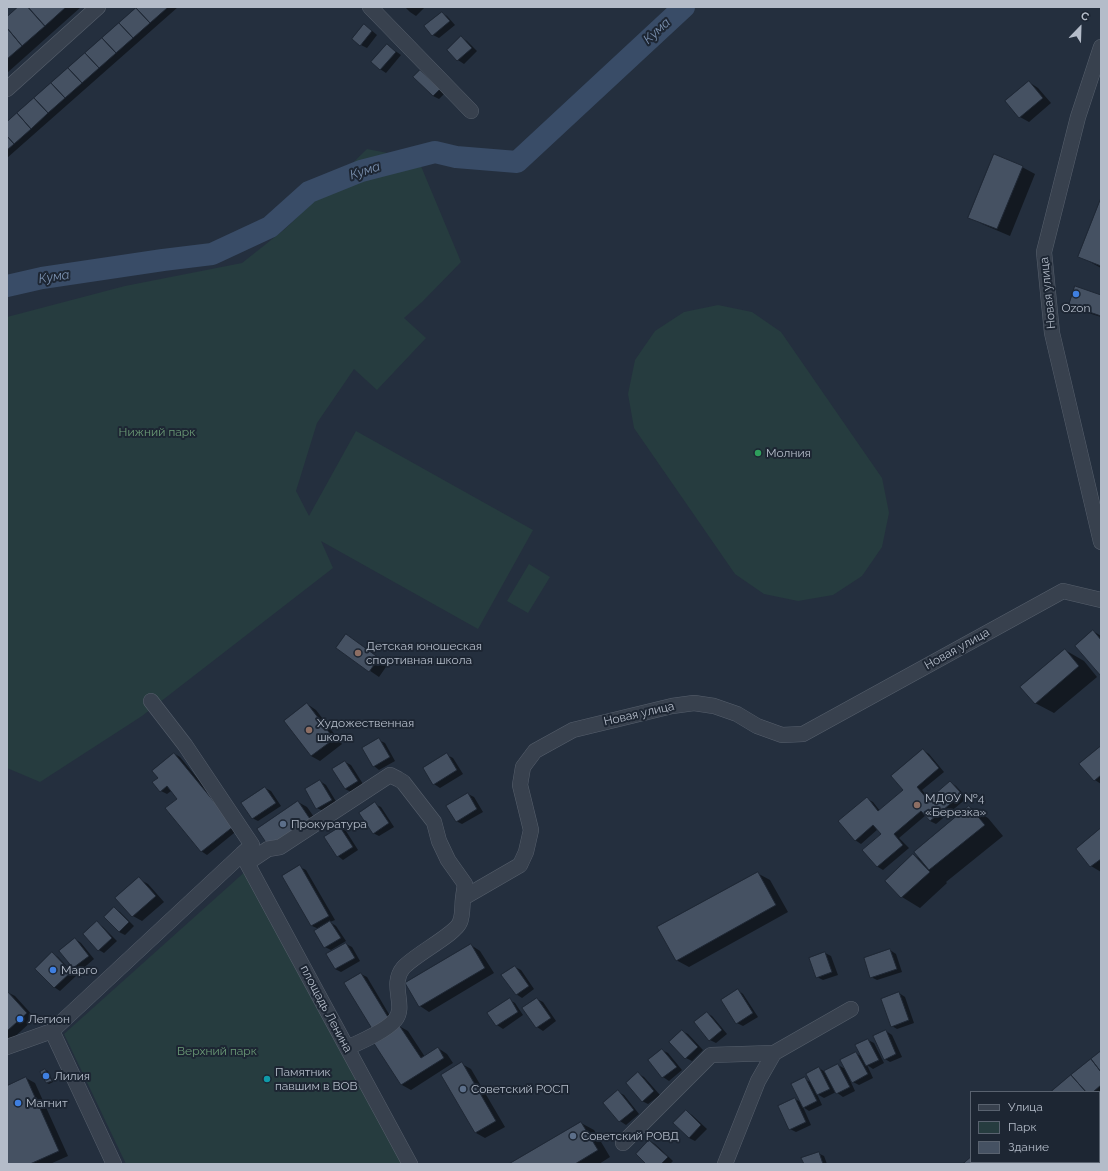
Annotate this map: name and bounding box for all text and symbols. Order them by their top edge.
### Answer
north arrow [1060,8,1100,48]
text: С [1079,9,1091,24]
water label: Кума [640,15,674,47]
water label: Кума [348,159,382,183]
street label: Новая улица [1037,256,1059,330]
water label: Кума [38,267,70,287]
marker: Ozon [1071,289,1081,299]
place label: Ozon [1062,301,1090,315]
park label: Нижний парк [119,425,195,439]
place label: Молния [766,446,811,460]
marker: Молния [753,448,763,458]
street label: Новая улица [922,625,992,673]
place label: Детская юношеская спортивная школа [366,639,482,667]
marker: Детская юношеская спортивная школа [353,648,363,658]
street label: Новая улица [602,699,676,729]
place label: Художественная школа [317,716,414,744]
marker: Художественная школа [304,725,314,735]
place label: МДОУ №4 «Березка» [925,791,986,819]
marker: МДОУ №4 «Березка» [912,800,922,810]
place label: Прокуратура [291,817,367,831]
marker: Прокуратура [278,819,288,829]
place label: Марго [61,963,97,977]
street label: площадь Ленина [297,963,355,1055]
marker: Марго [48,965,58,975]
place label: Легион [28,1012,70,1026]
marker: Легион [15,1014,25,1024]
park label: Верхний парк [177,1044,257,1058]
place label: Памятник павшим в ВОВ [275,1065,357,1093]
place label: Лилия [54,1069,90,1083]
marker: Лилия [41,1071,51,1081]
marker: Памятник павшим в ВОВ [262,1074,272,1084]
place label: Советский РОСП [471,1082,569,1096]
marker: Советский РОСП [458,1084,468,1094]
legend [970,1091,1100,1163]
place label: Магнит [26,1096,68,1110]
marker: Магнит [13,1098,23,1108]
text: Улица [1008,1100,1043,1114]
text: Парк [1008,1120,1037,1134]
place label: Советский РОВД [581,1129,679,1143]
marker: Советский РОВД [568,1131,578,1141]
text: Здание [1008,1140,1049,1154]

